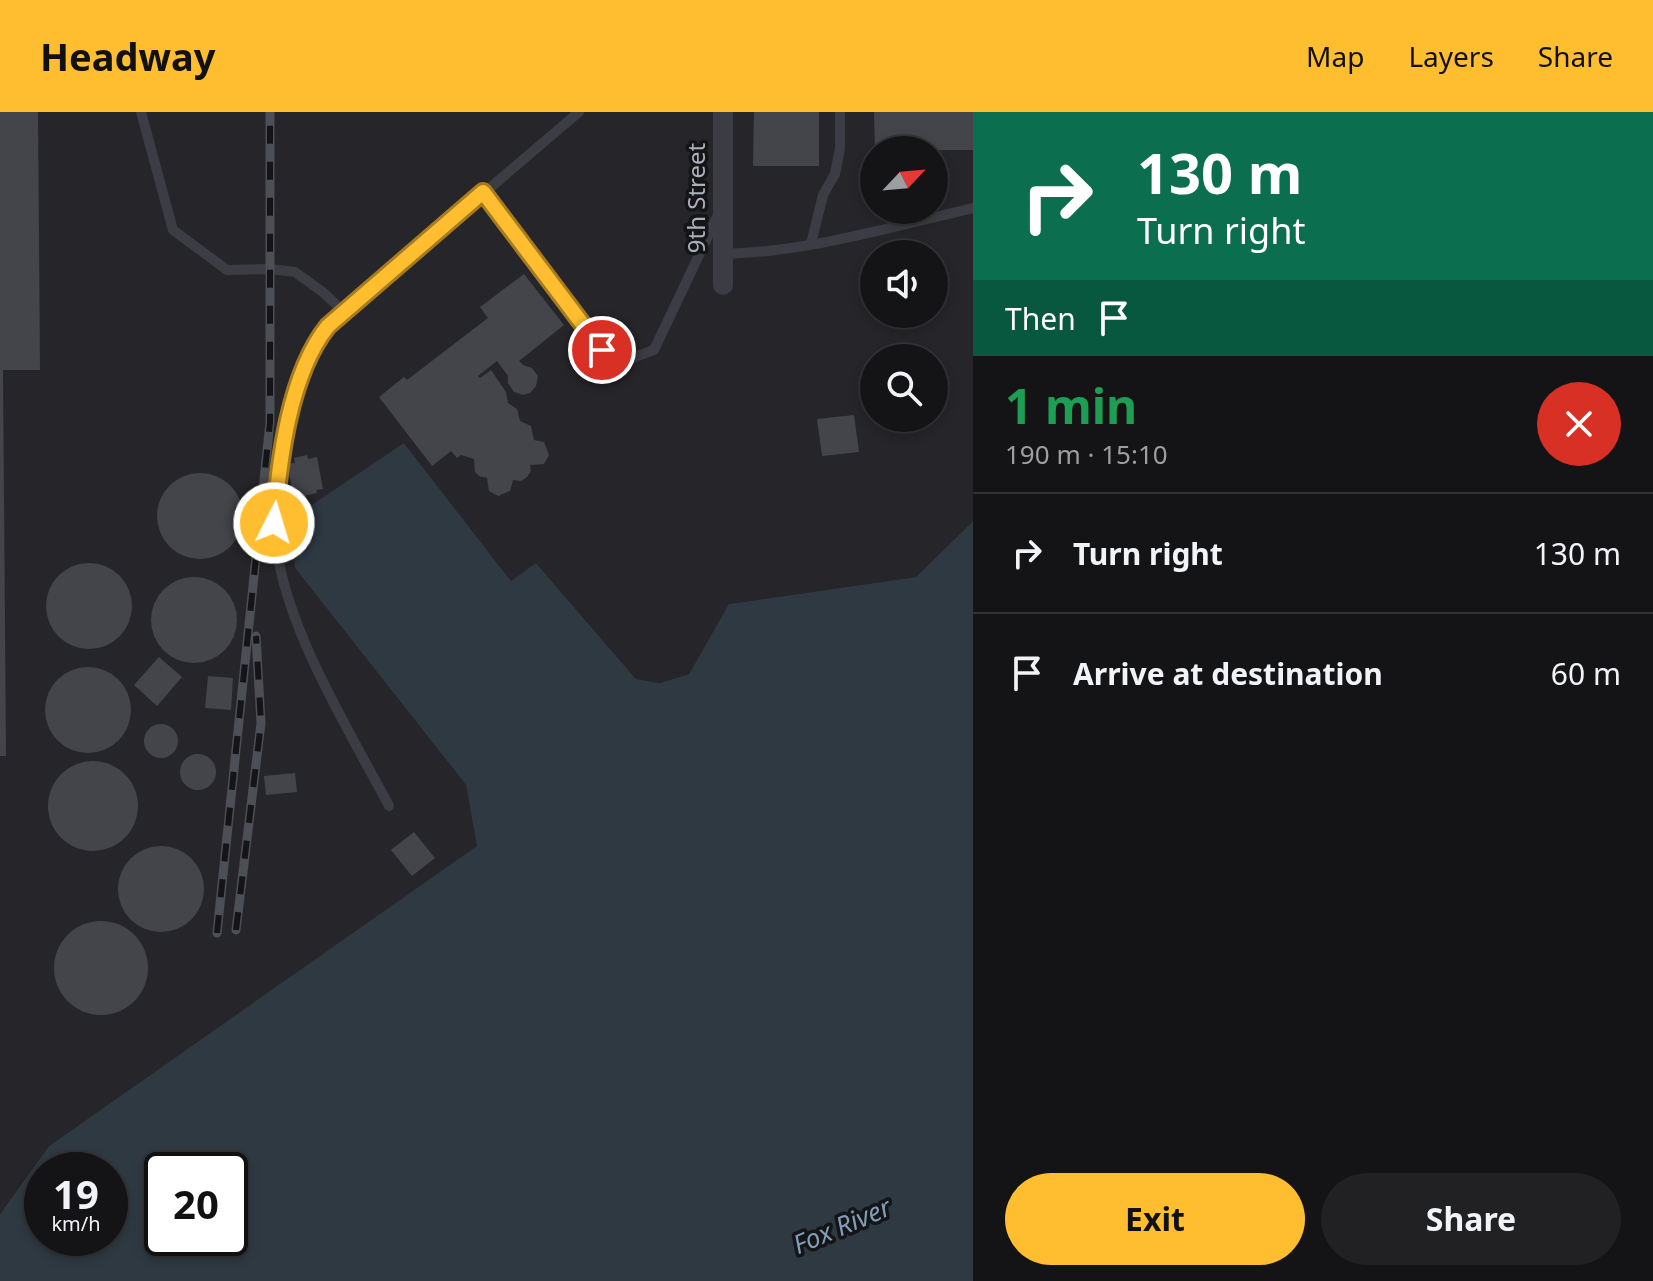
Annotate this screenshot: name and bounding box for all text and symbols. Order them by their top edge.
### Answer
text: Headway [40,30,216,82]
text: Map [1306,37,1364,75]
text: Layers [1408,37,1494,75]
text: Share [1538,37,1613,75]
text: 130 m [1137,134,1302,210]
north arrow [860,136,948,224]
map controls [860,136,948,432]
street label: 9th Street [679,142,712,253]
icon: right [1005,144,1109,248]
text: Turn right [1137,206,1305,255]
button: sound [860,240,948,328]
icon: arrive [1092,296,1136,340]
text: Then [1005,298,1076,339]
pin [568,316,636,384]
icon: arrive [580,328,624,372]
button: search [860,344,948,432]
text: 1 min [1005,373,1137,438]
button: close [1537,382,1621,466]
text: 190 m · 15:10 [1005,436,1168,472]
position arrow [232,481,316,565]
icon: right [1005,531,1049,575]
text: Turn right [1073,533,1223,574]
text: 130 m [1534,533,1621,574]
icon: arrive [1005,651,1049,695]
text: Arrive at destination [1073,653,1383,694]
text: 60 m [1551,653,1621,694]
speed limit sign: 20 [144,1152,248,1256]
text: 19 [53,1166,99,1221]
button: Exit [1005,1173,1305,1265]
button: Share [1321,1173,1621,1265]
water label: Fox River [787,1188,898,1262]
text: km/h [51,1210,101,1237]

